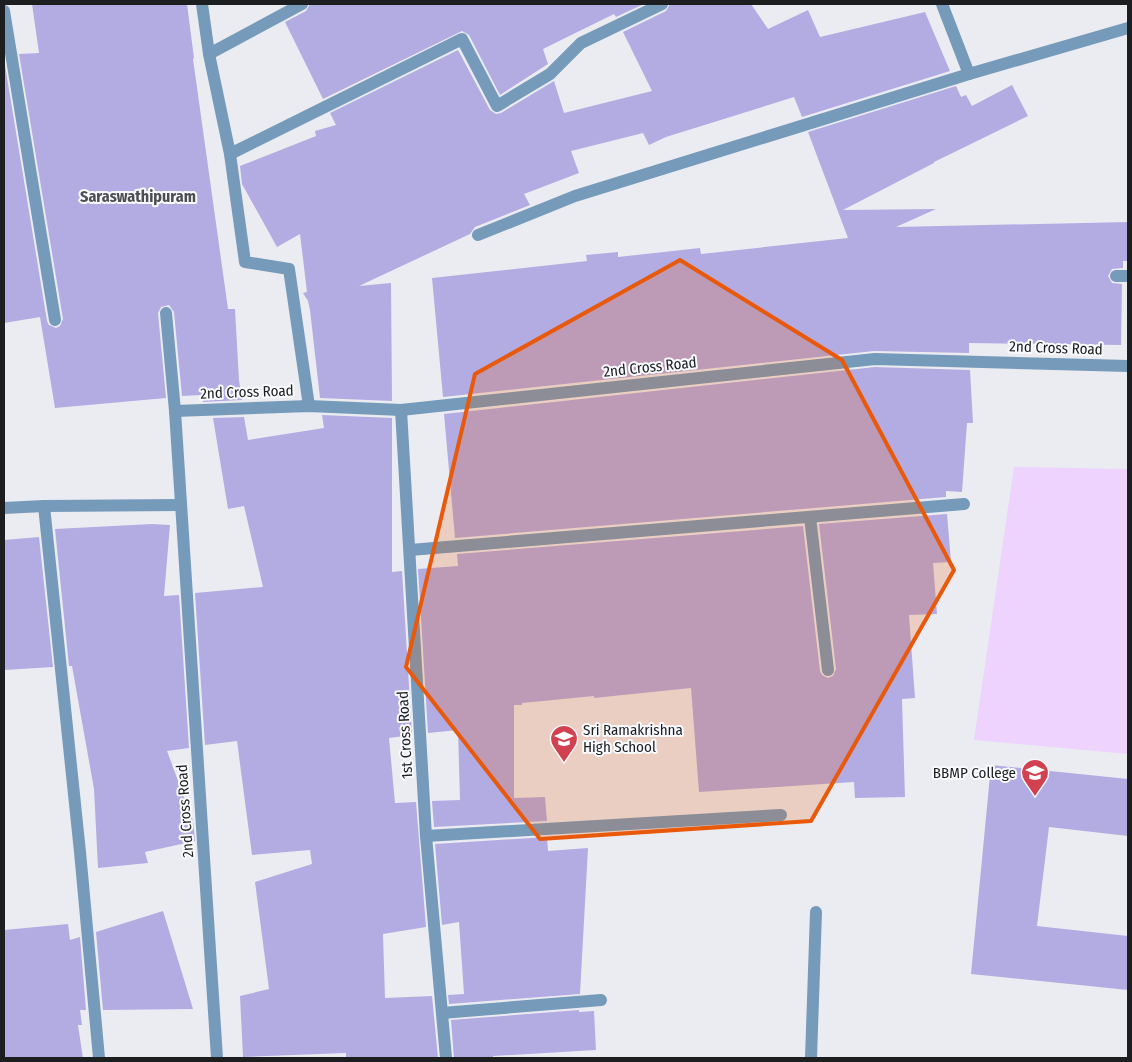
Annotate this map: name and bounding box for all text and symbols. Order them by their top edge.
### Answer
district label: Saraswathipuram [80,187,196,206]
street label: 2nd Cross Road [1009,337,1103,359]
street label: 2nd Cross Road [603,353,697,381]
street label: 2nd Cross Road [200,381,294,403]
street label: 1st Cross Road [394,691,416,779]
place label: Sri Ramakrishna High School [583,721,683,756]
school or university icon: Sri Ramakrishna High School [549,724,579,763]
school or university icon: BBMP College [1020,758,1050,797]
street label: 2nd Cross Road [173,764,197,858]
place label: BBMP College [933,764,1016,782]

